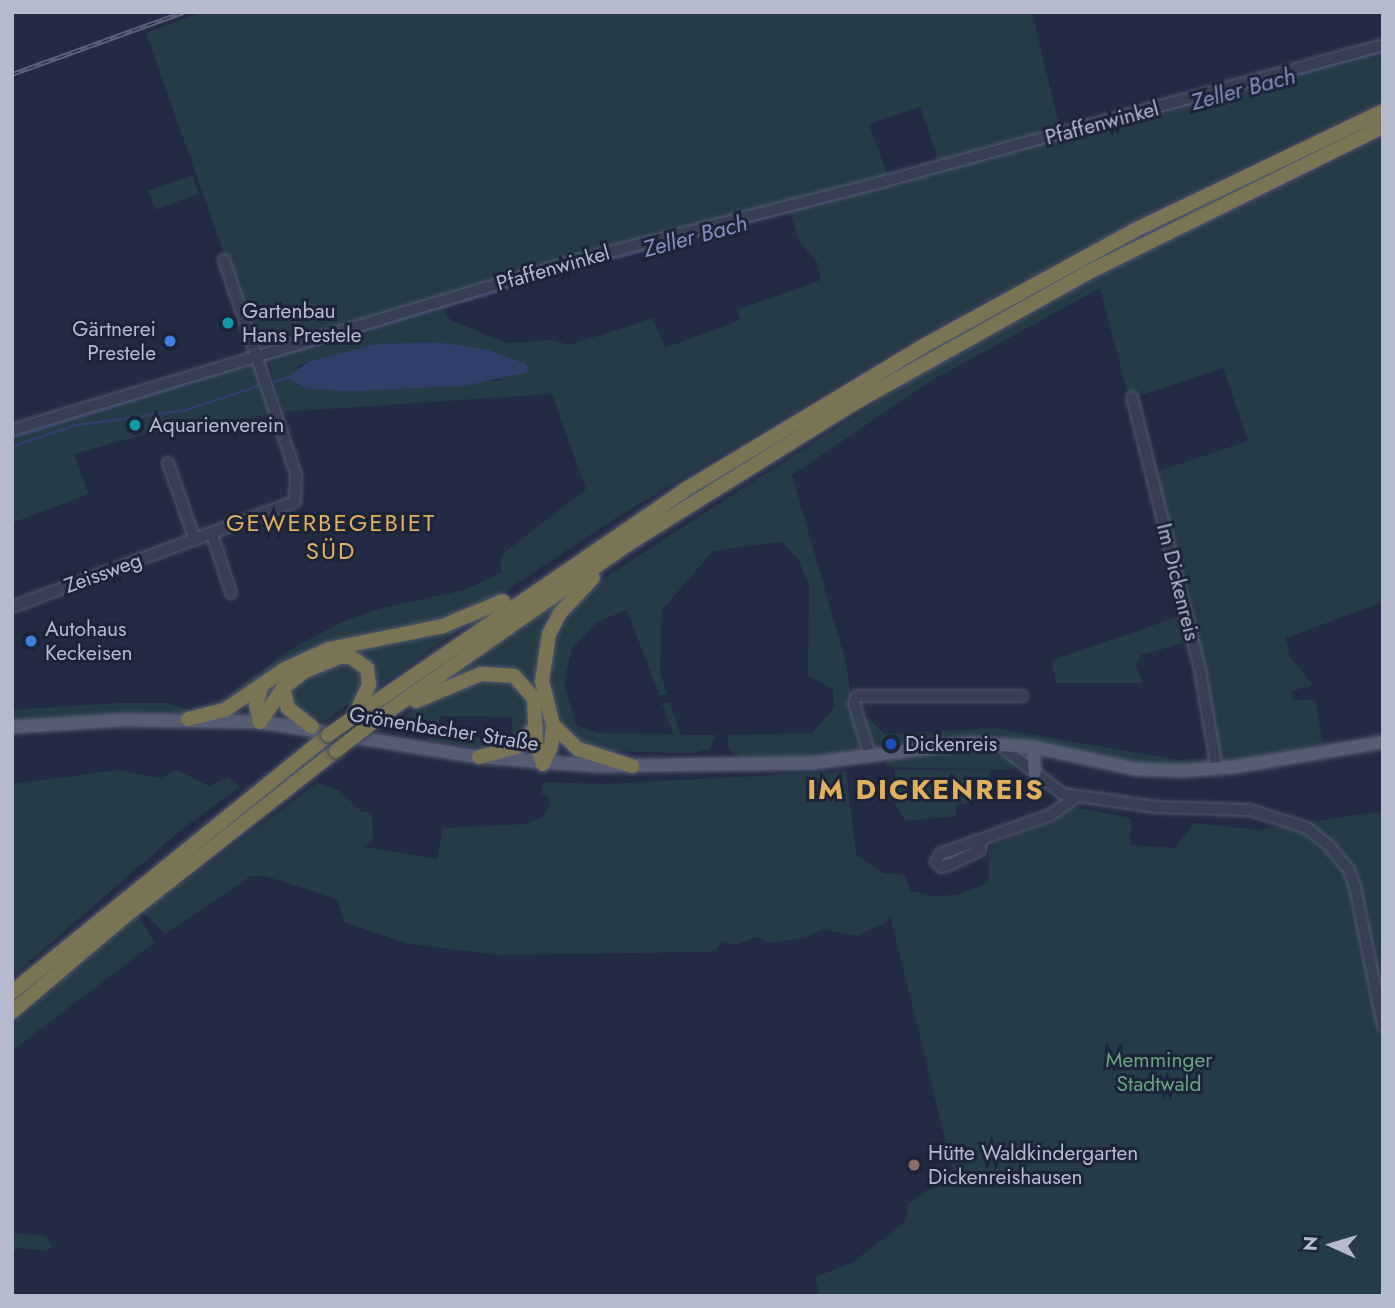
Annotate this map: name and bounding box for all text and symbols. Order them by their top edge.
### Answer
water label: Zeller Bach [1188,62,1298,116]
street label: Pfaffenwinkel [1042,96,1162,150]
water label: Zeller Bach [640,209,750,263]
street label: Pfaffenwinkel [493,240,613,296]
place label: Gartenbau Hans Prestele [242,298,362,348]
marker: Gartenbau Hans Prestele [220,315,236,331]
place label: Gärtnerei Prestele [72,316,156,366]
marker: Gärtnerei Prestele [162,333,178,349]
place label: Aquarienverein [149,412,284,438]
marker: Aquarienverein [127,417,143,433]
district label: GEWERBEGEBIET SÜD [228,509,434,565]
street label: Im Dickenreis [1151,521,1205,643]
street label: Zeissweg [61,547,145,599]
place label: Autohaus Keckeisen [45,616,133,666]
marker: Autohaus Keckeisen [23,633,39,649]
street label: Grönenbacher Straße [347,702,541,756]
place label: Dickenreis [905,731,997,757]
marker: Dickenreis [883,736,899,752]
district label: IM DICKENREIS [809,773,1043,807]
park label: Memminger Stadtwald [1105,1047,1213,1097]
place label: Hütte Waldkindergarten Dickenreishausen [928,1140,1138,1190]
marker: Hütte Waldkindergarten Dickenreishausen [906,1157,922,1173]
north arrow [1297,1210,1367,1280]
text: N [1297,1235,1325,1252]

